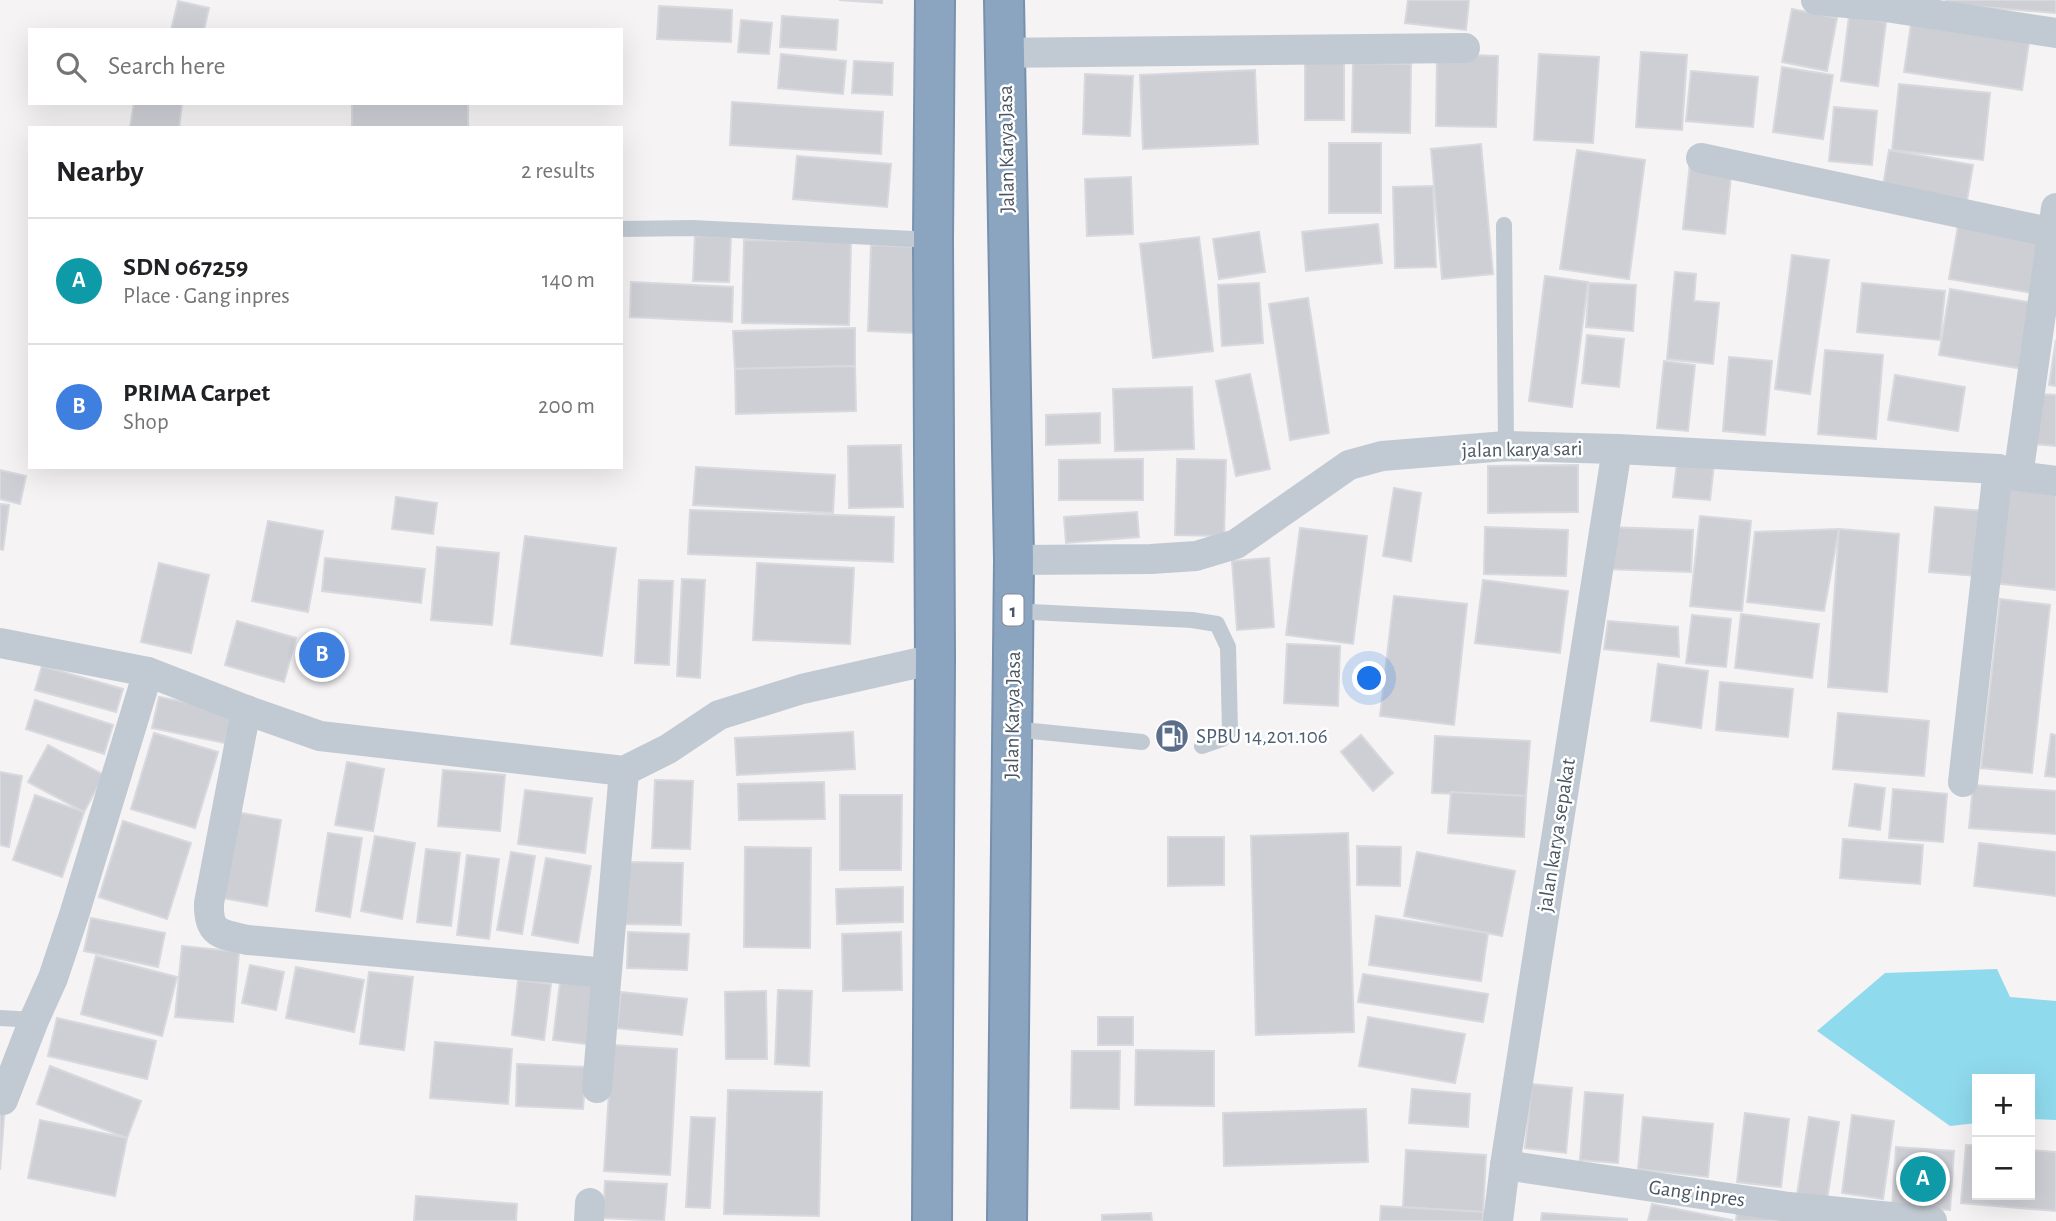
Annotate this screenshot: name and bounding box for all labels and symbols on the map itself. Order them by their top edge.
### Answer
street label: Jalan Karya Jasa [995,85,1018,213]
street label: jalan karya sari [1461,438,1583,461]
road number: 1 [1002,594,1024,625]
pin: B [299,629,345,681]
street label: Jalan Karya Jasa [1001,651,1024,779]
your location [1352,661,1386,695]
fuel station icon: SPBU 14,201.106 [1153,717,1191,755]
place label: SPBU 14,201.106 [1196,726,1328,747]
street label: jalan karya sepakat [1534,757,1579,913]
pin: A [1900,1153,1946,1205]
street label: Gang inpres [1647,1176,1746,1211]

